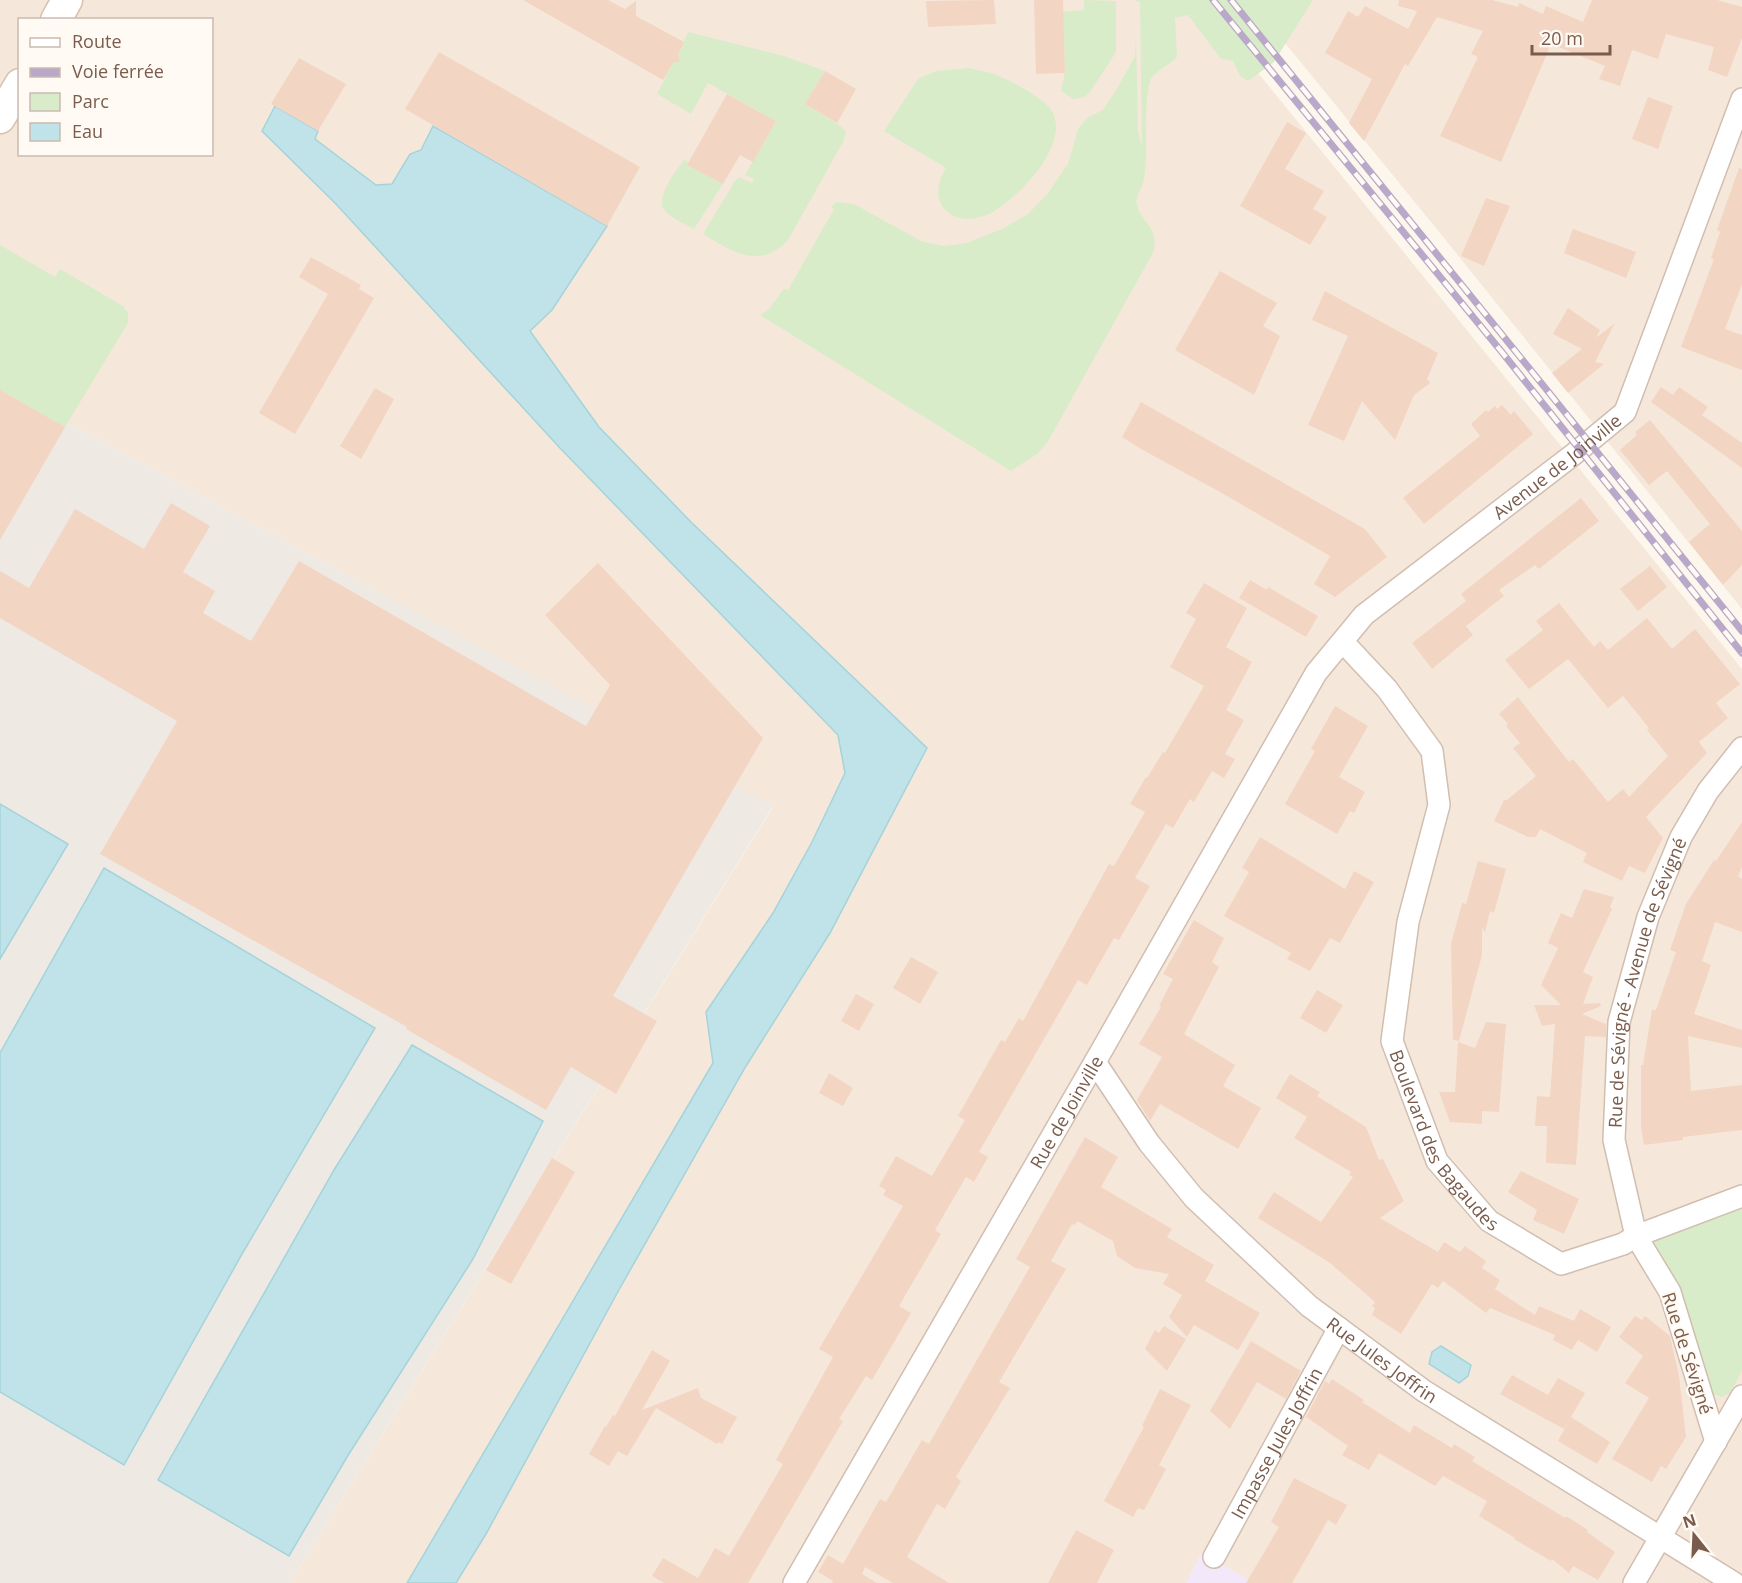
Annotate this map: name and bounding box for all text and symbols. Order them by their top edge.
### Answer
legend [18,18,213,156]
scale bar [1532,18,1610,56]
text: 20 m [1541,26,1583,50]
text: Route [72,29,122,53]
text: Voie ferrée [72,59,164,83]
text: Parc [72,89,109,113]
text: Eau [72,119,103,143]
street label: Avenue de Joinville [1488,408,1626,524]
street label: Rue de Sévigné - Avenue de Sévigné [1603,834,1692,1128]
street label: Boulevard des Bagaudes [1384,1046,1503,1236]
street label: Rue de Joinville [1024,1051,1108,1173]
street label: Rue de Sévigné [1657,1289,1719,1417]
street label: Rue Jules Joffrin [1322,1311,1442,1408]
street label: Impasse Jules Joffrin [1225,1363,1327,1523]
north arrow [1664,1505,1724,1565]
text: N [1680,1508,1699,1533]

